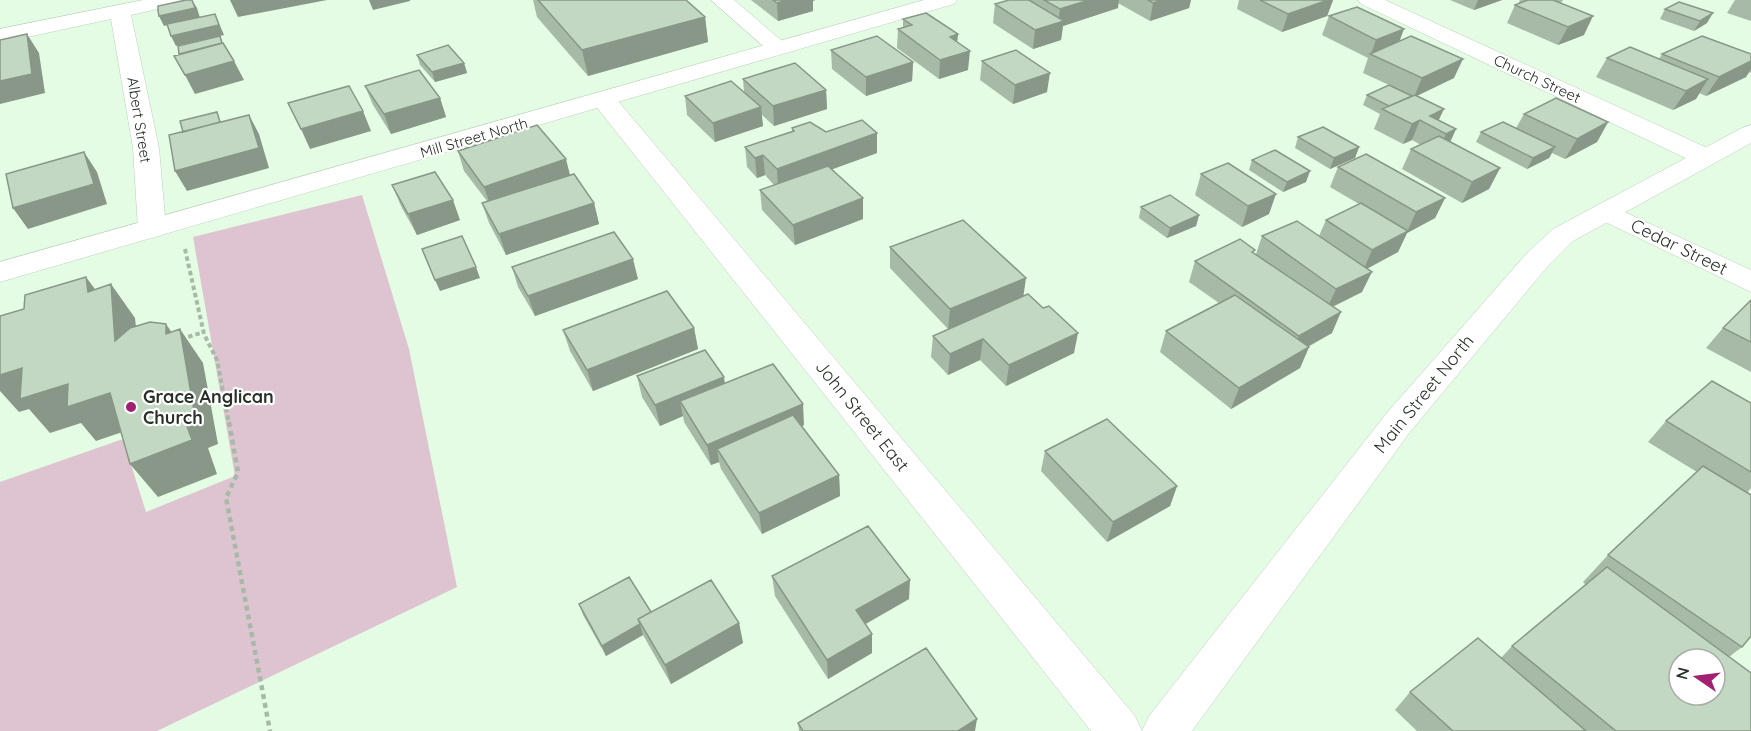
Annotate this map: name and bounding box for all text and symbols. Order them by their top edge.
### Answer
street label: Church Street [1491,50,1584,107]
street label: Albert Street [123,76,156,164]
street label: Mill Street North [418,113,530,162]
street label: Cedar Street [1627,213,1731,280]
street label: Main Street North [1369,330,1479,458]
street label: John Street East [811,355,914,476]
place label: Grace Anglican Church [143,385,274,429]
marker: Grace Anglican Church [124,400,138,414]
north arrow [1667,647,1727,707]
text: N [1671,665,1694,681]

